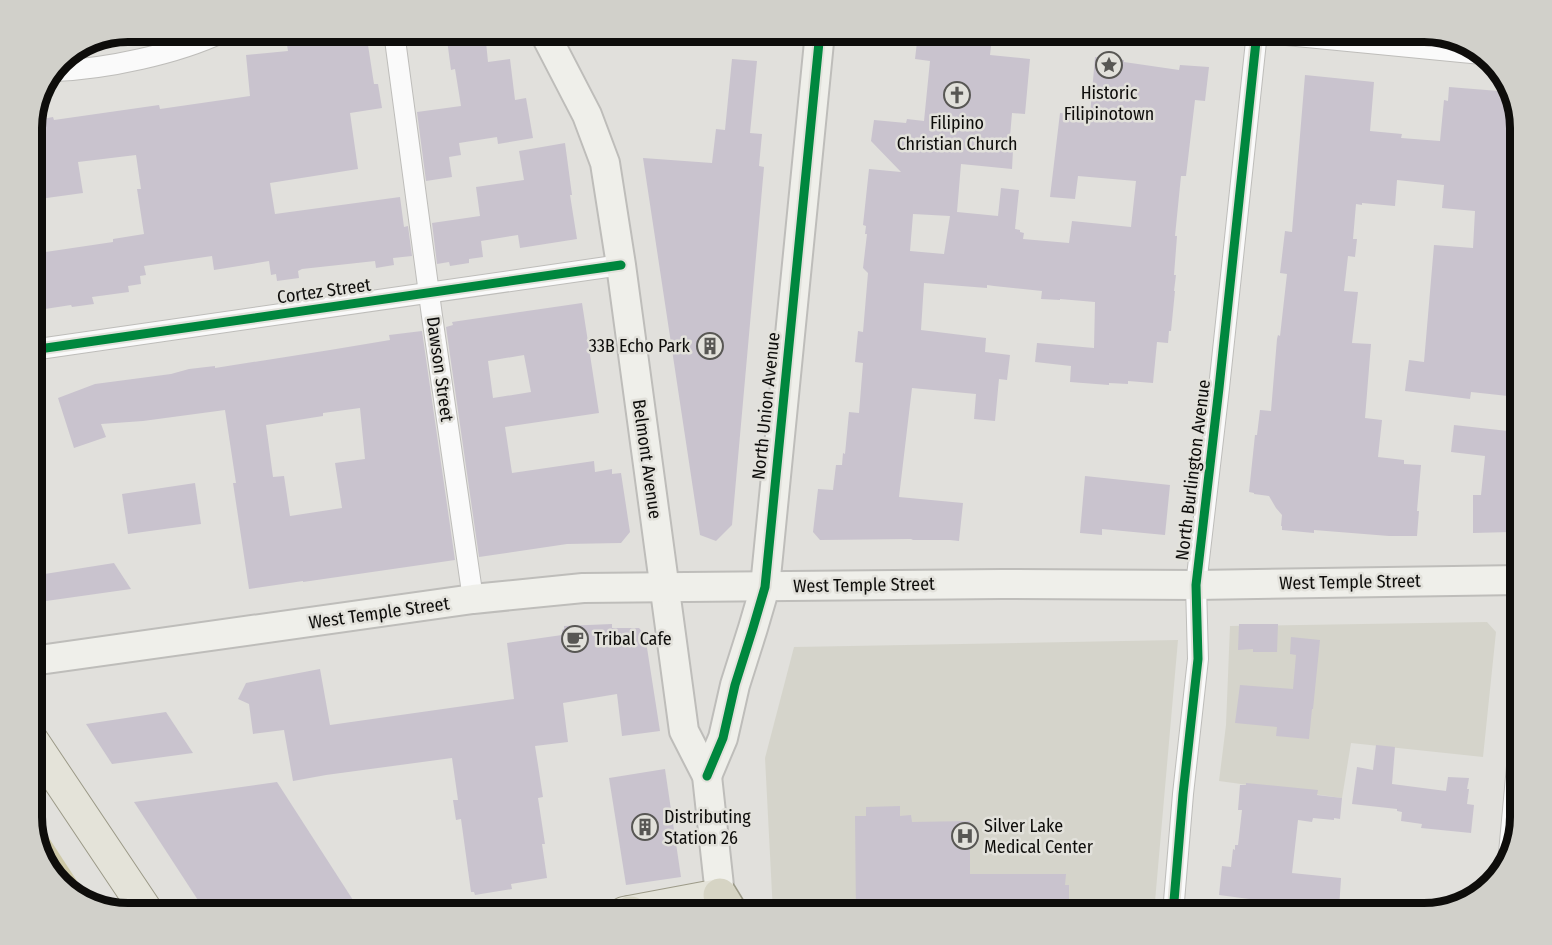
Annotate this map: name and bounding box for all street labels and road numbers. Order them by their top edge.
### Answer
street label: Cortez Street [276,274,372,308]
street label: Dawson Street [422,315,458,423]
street label: North Union Avenue [747,331,785,481]
street label: North Burlington Avenue [1171,378,1215,562]
street label: Belmont Avenue [628,398,666,520]
street label: West Temple Street [1279,570,1421,594]
street label: West Temple Street [793,573,935,597]
street label: West Temple Street [307,592,451,634]

